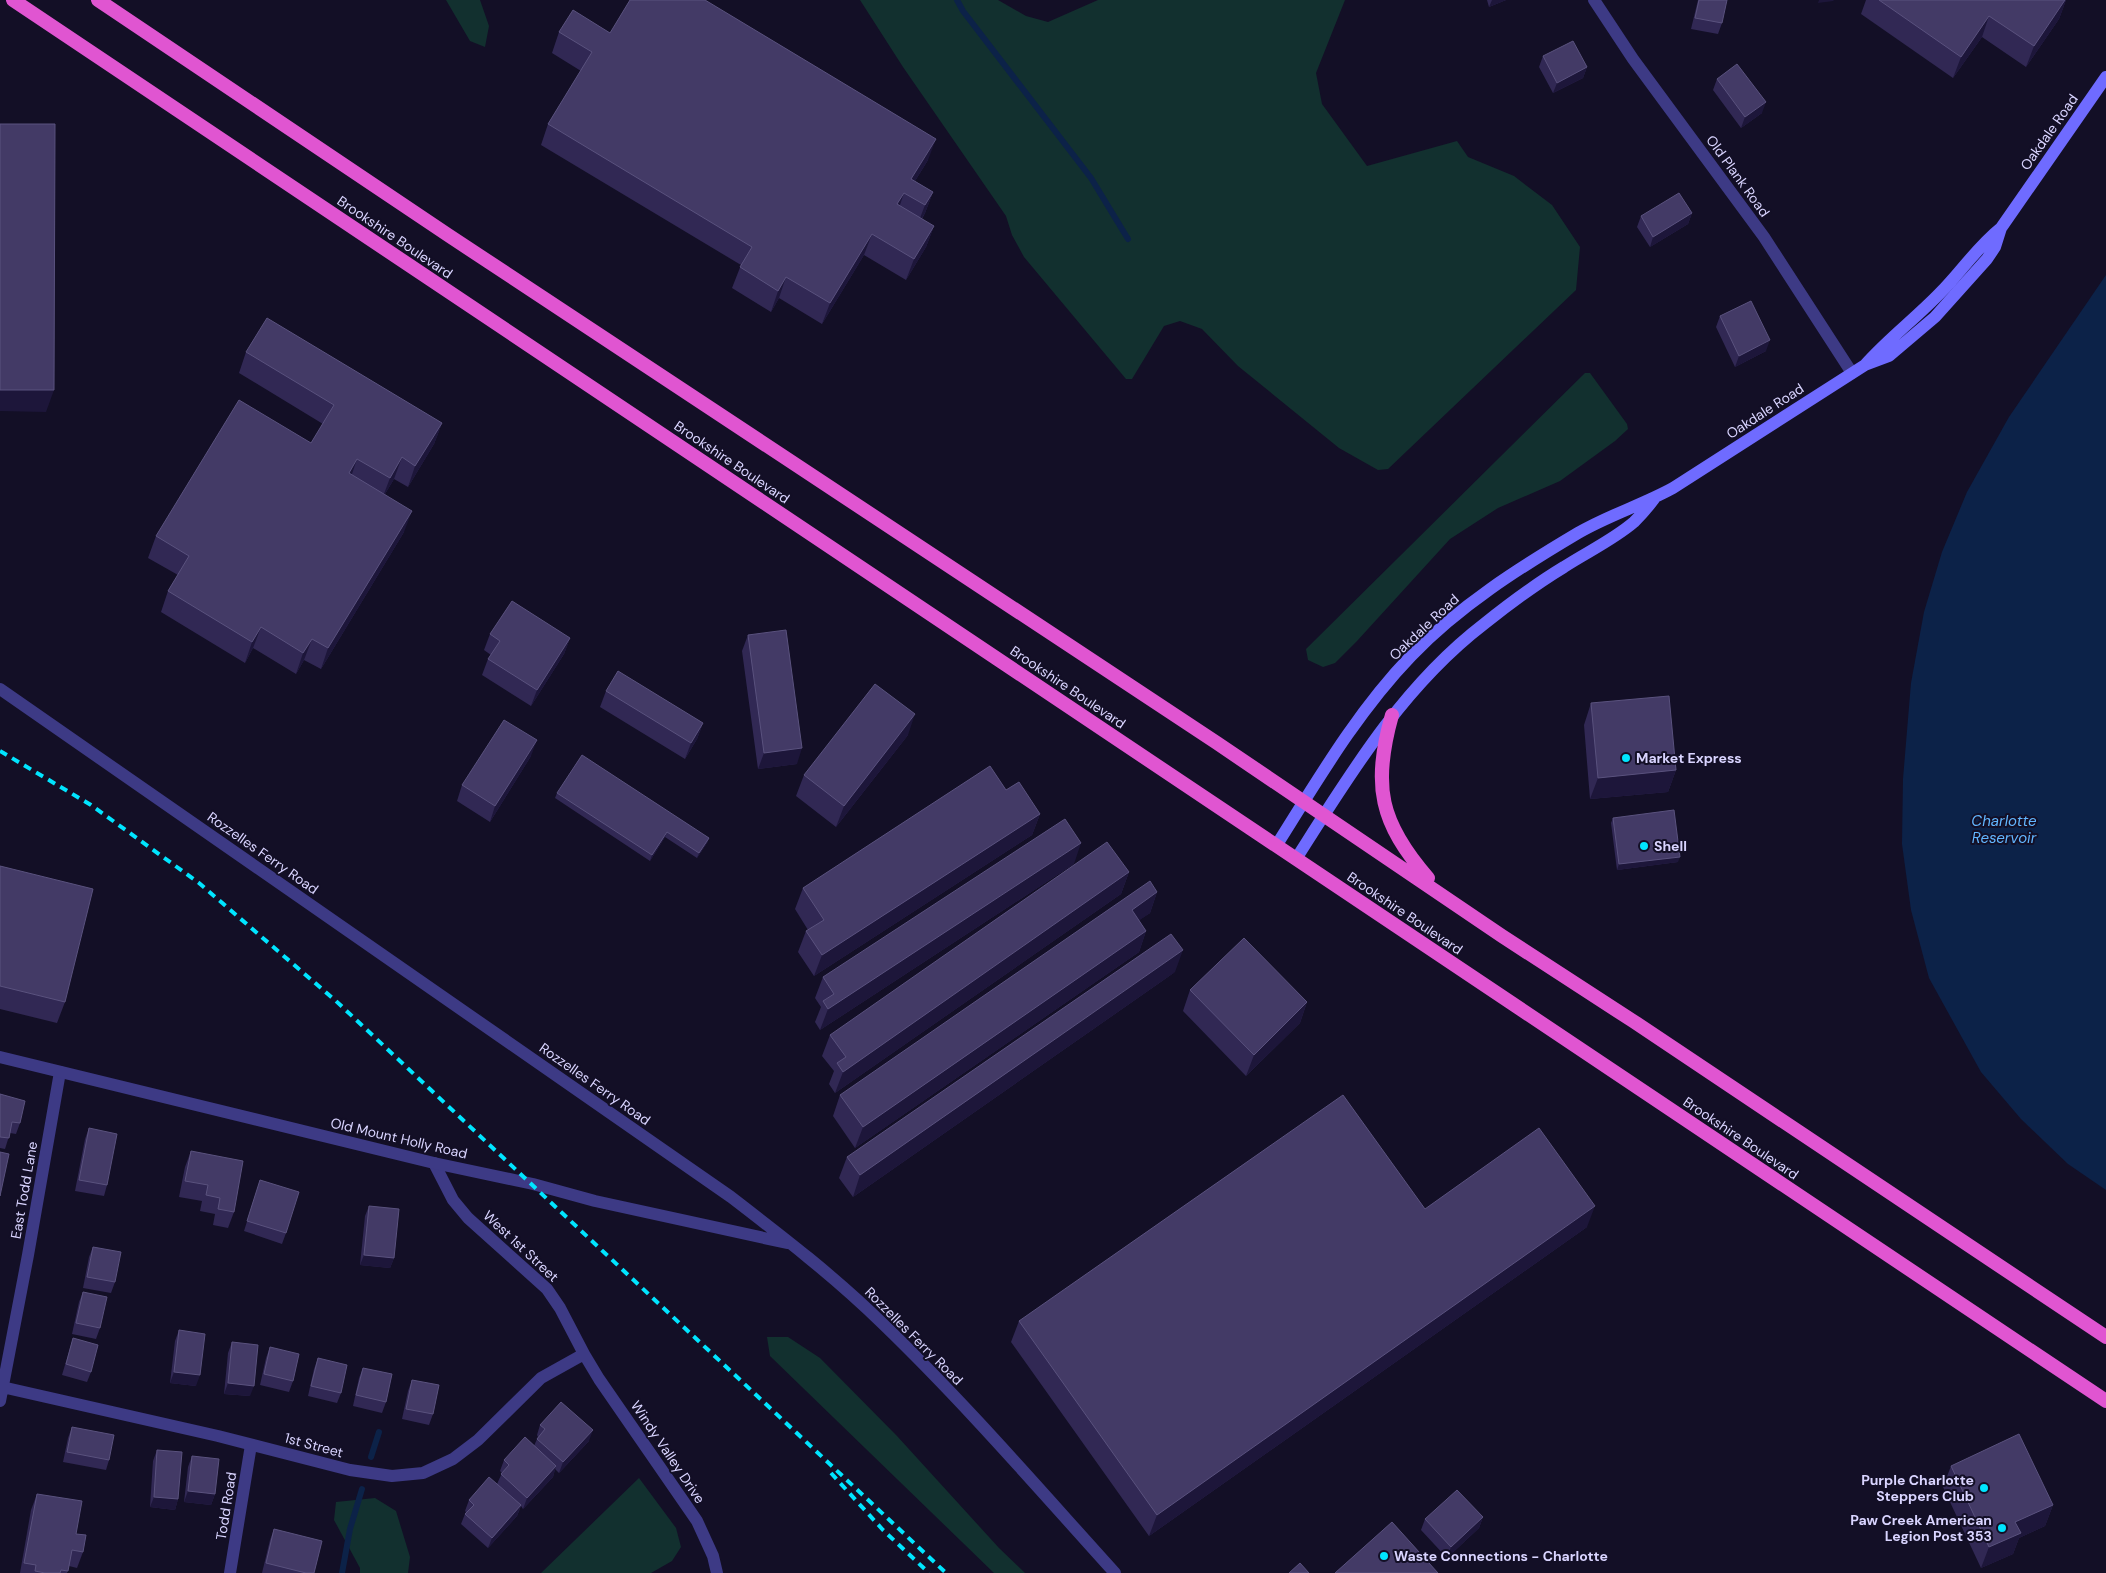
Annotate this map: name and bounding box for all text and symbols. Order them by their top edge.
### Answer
street label: Oakdale Road [2016,90,2082,174]
street label: Old Plank Road [1702,132,1774,220]
street label: Brookshire Boulevard [334,192,456,282]
street label: Oakdale Road [1723,379,1807,443]
street label: Brookshire Boulevard [671,417,793,507]
street label: Oakdale Road [1385,590,1463,664]
street label: Brookshire Boulevard [1007,642,1129,732]
place label: Market Express [1636,749,1742,767]
marker: Market Express [1620,752,1632,764]
street label: Rozzelles Ferry Road [204,808,322,898]
water label: Charlotte Reservoir [1971,811,2037,848]
place label: Shell [1654,837,1687,855]
marker: Shell [1638,840,1650,852]
street label: Brookshire Boulevard [1344,868,1466,958]
street label: Rozzelles Ferry Road [536,1039,654,1129]
street label: Brookshire Boulevard [1680,1093,1802,1183]
street label: Old Mount Holly Road [329,1113,469,1163]
street label: East Todd Lane [7,1140,41,1240]
street label: West 1st Street [479,1206,563,1286]
street label: Rozzelles Ferry Road [861,1283,967,1389]
street label: Windy Valley Drive [627,1397,709,1507]
street label: 1st Street [283,1429,345,1461]
street label: Todd Road [212,1471,240,1541]
place label: Purple Charlotte Steppers Club [1861,1471,1974,1505]
marker: Purple Charlotte Steppers Club [1978,1482,1990,1494]
place label: Paw Creek American Legion Post 353 [1850,1511,1992,1545]
marker: Paw Creek American Legion Post 353 [1996,1522,2008,1534]
place label: Waste Connections - Charlotte [1394,1547,1608,1565]
marker: Waste Connections - Charlotte [1378,1550,1390,1562]

